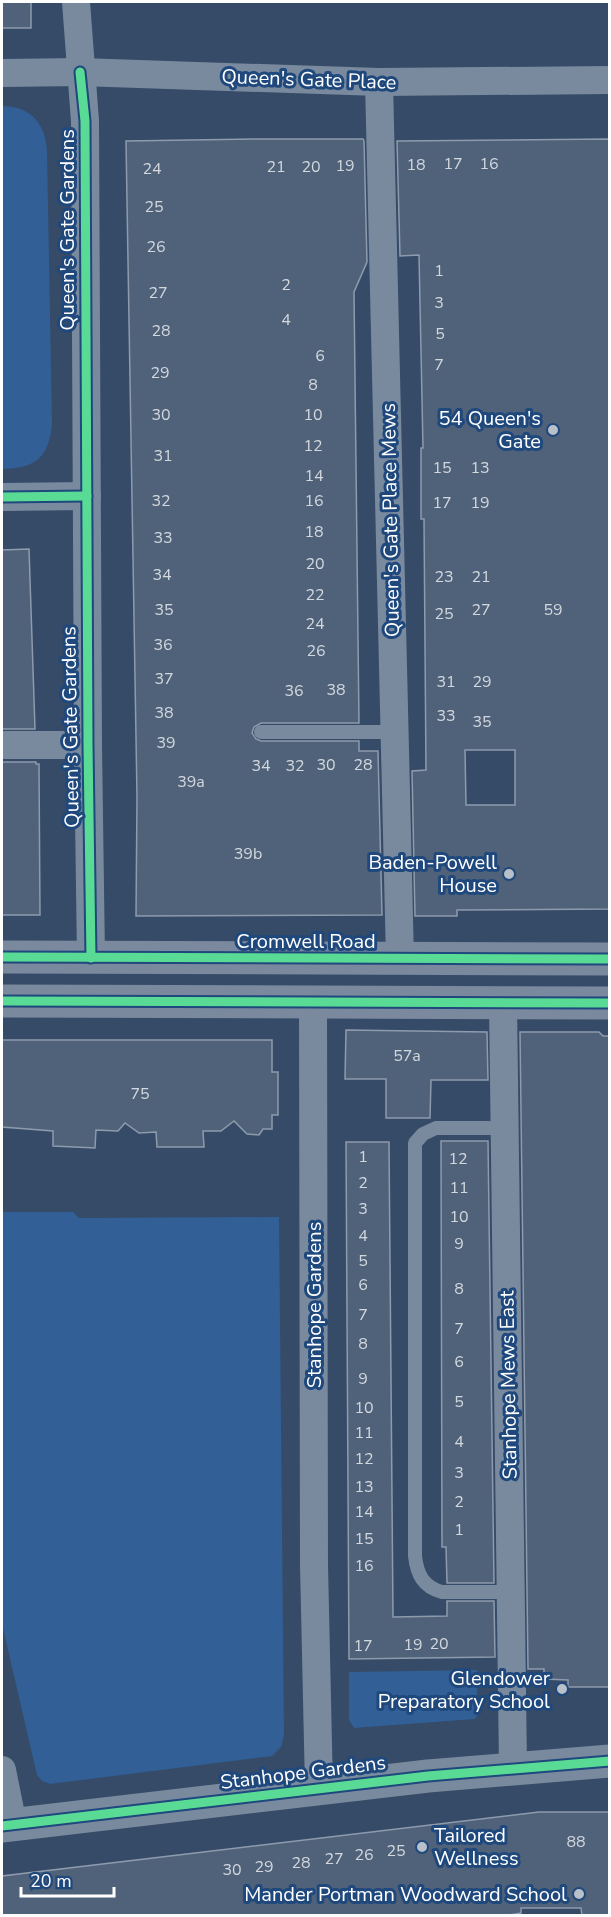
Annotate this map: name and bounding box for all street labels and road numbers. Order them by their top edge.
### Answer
street label: Queen's Gate Place [221,63,397,96]
street label: Queen's Gate Gardens [54,129,81,331]
street label: Queen's Gate Place Mews [375,403,406,637]
street label: Queen's Gate Gardens [55,626,86,828]
street label: Cromwell Road [236,928,376,955]
street label: Stanhope Gardens [301,1222,328,1388]
street label: Stanhope Mews East [493,1289,524,1480]
street label: Stanhope Gardens [219,1749,387,1796]

